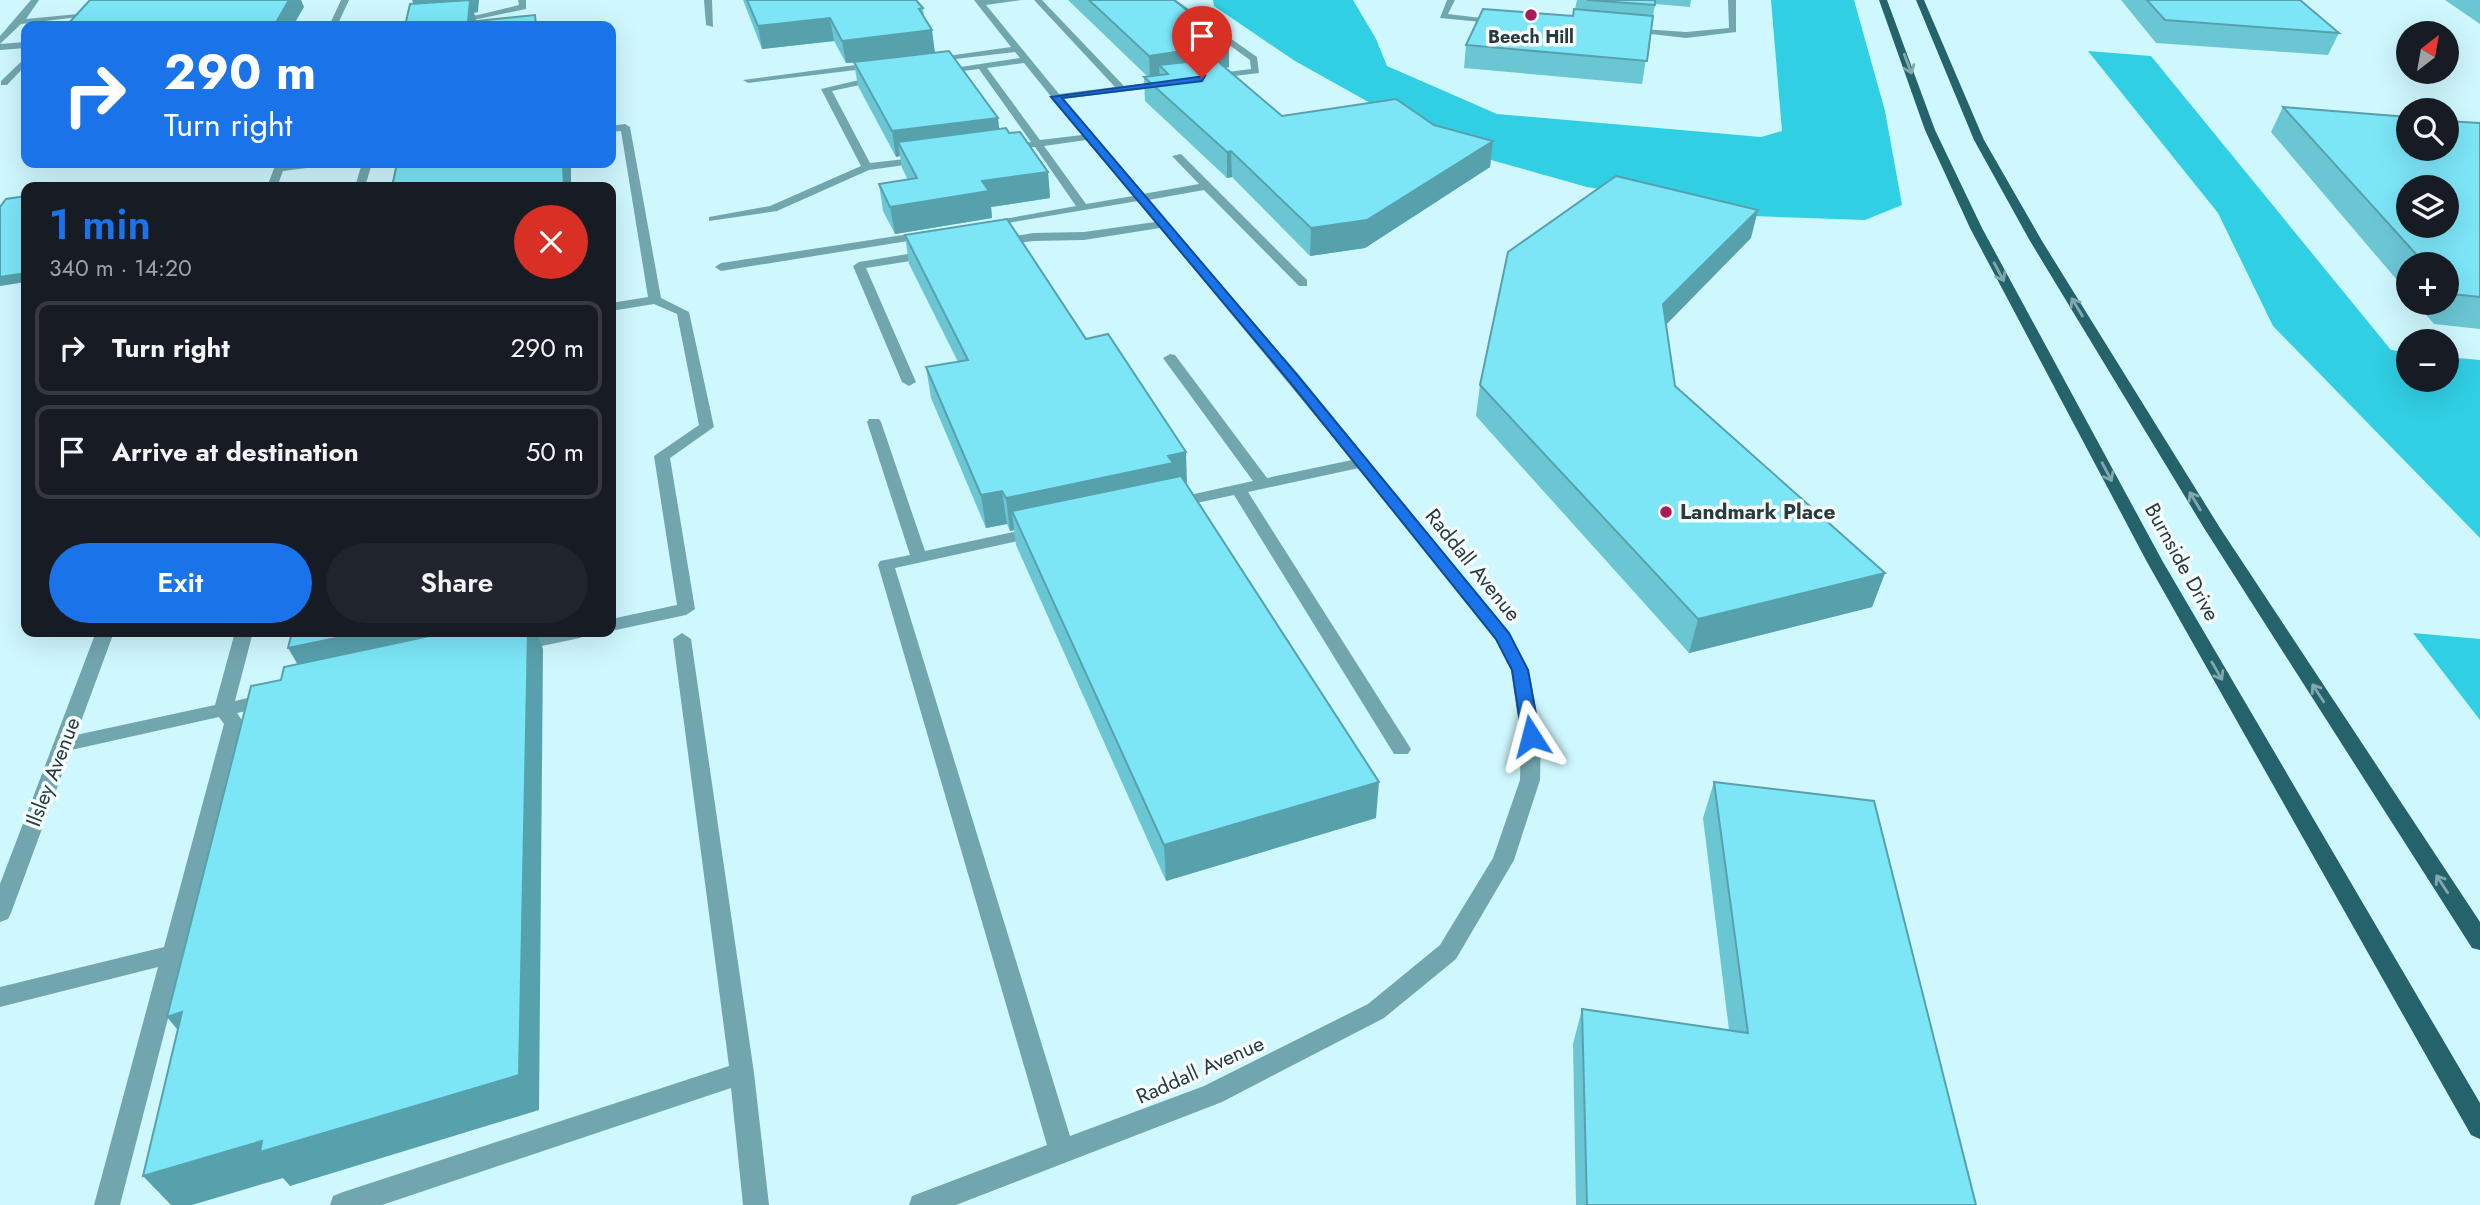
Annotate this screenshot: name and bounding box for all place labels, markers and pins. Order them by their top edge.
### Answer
pin [1172,6,1232,78]
marker: Beech Hill [1523,7,1539,23]
place label: Beech Hill [1488,24,1574,50]
place label: Landmark Place [1680,497,1836,527]
marker: Landmark Place [1658,504,1674,520]

